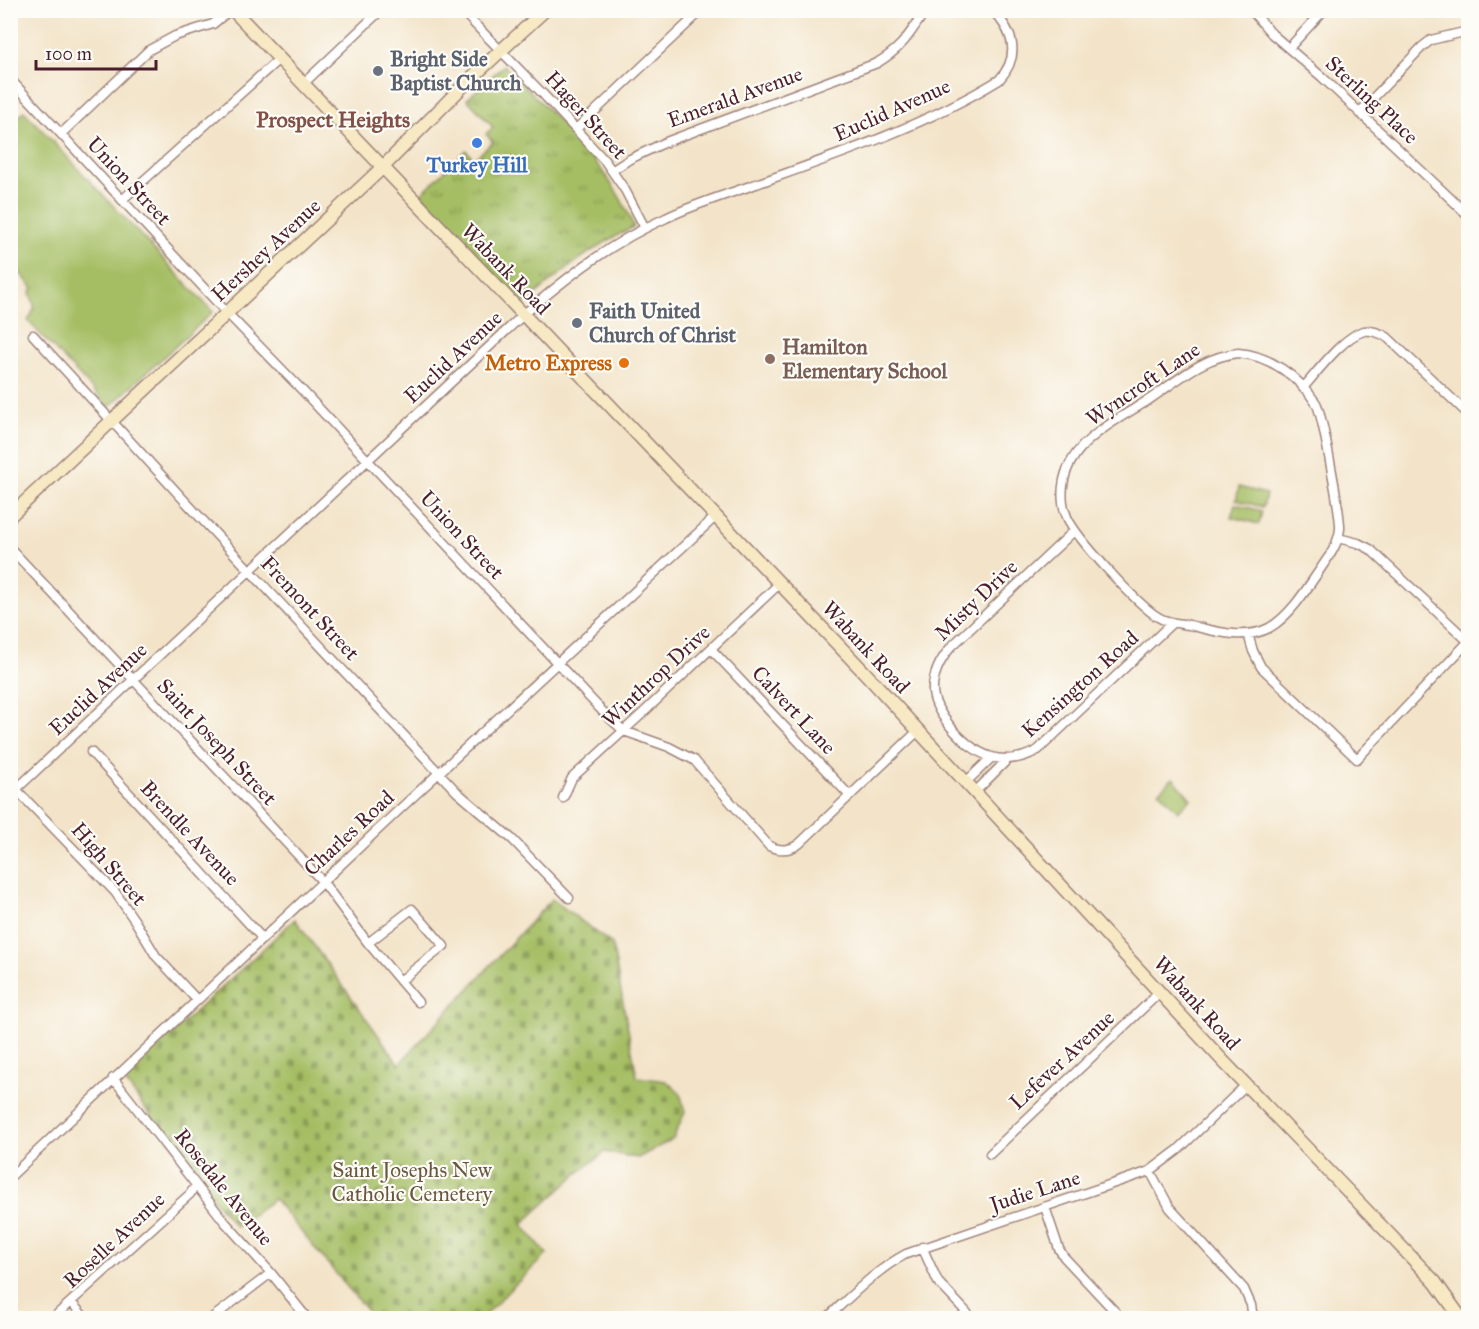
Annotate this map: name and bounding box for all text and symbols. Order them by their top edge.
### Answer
scale bar [36,33,156,71]
text: 100 m [45,43,92,65]
place label: Bright Side Baptist Church [390,46,522,96]
street label: Sterling Place [1320,50,1424,150]
street label: Emerald Avenue [664,60,806,133]
marker: Bright Side Baptist Church [371,64,385,78]
street label: Hager Street [539,65,633,165]
street label: Euclid Avenue [830,73,954,147]
district label: Prospect Heights [256,106,410,133]
street label: Union Street [81,131,177,231]
marker: Turkey Hill [470,136,484,150]
place label: Turkey Hill [426,152,529,178]
street label: Hershey Avenue [206,193,326,307]
street label: Wabank Road [456,218,556,321]
place label: Faith United Church of Christ [589,298,736,348]
street label: Euclid Avenue [399,305,508,409]
marker: Faith United Church of Christ [570,316,584,330]
place label: Hamilton Elementary School [782,334,948,384]
street label: Wyncroft Lane [1081,336,1205,432]
place label: Metro Express [485,350,612,376]
marker: Hamilton Elementary School [763,352,777,366]
marker: Metro Express [617,356,631,370]
street label: Union Street [414,485,510,585]
street label: Fremont Street [255,550,365,666]
street label: Misty Drive [929,554,1023,646]
street label: Wabank Road [817,595,916,699]
street label: Winthrop Drive [597,619,716,733]
street label: Kensington Road [1016,624,1144,743]
street label: Euclid Avenue [44,637,153,741]
street label: Calvert Lane [746,660,842,760]
street label: Saint Joseph Street [152,673,283,811]
street label: Brendle Avenue [135,775,245,891]
street label: Charles Road [298,784,400,881]
street label: High Street [66,817,153,911]
street label: Wabank Road [1148,951,1246,1056]
street label: Lefever Avenue [1004,1005,1120,1115]
street label: Rosedale Avenue [169,1123,279,1251]
park label: Saint Josephs New Catholic Cemetery [332,1157,494,1207]
street label: Judie Lane [985,1164,1084,1218]
street label: Roselle Avenue [58,1186,170,1294]

